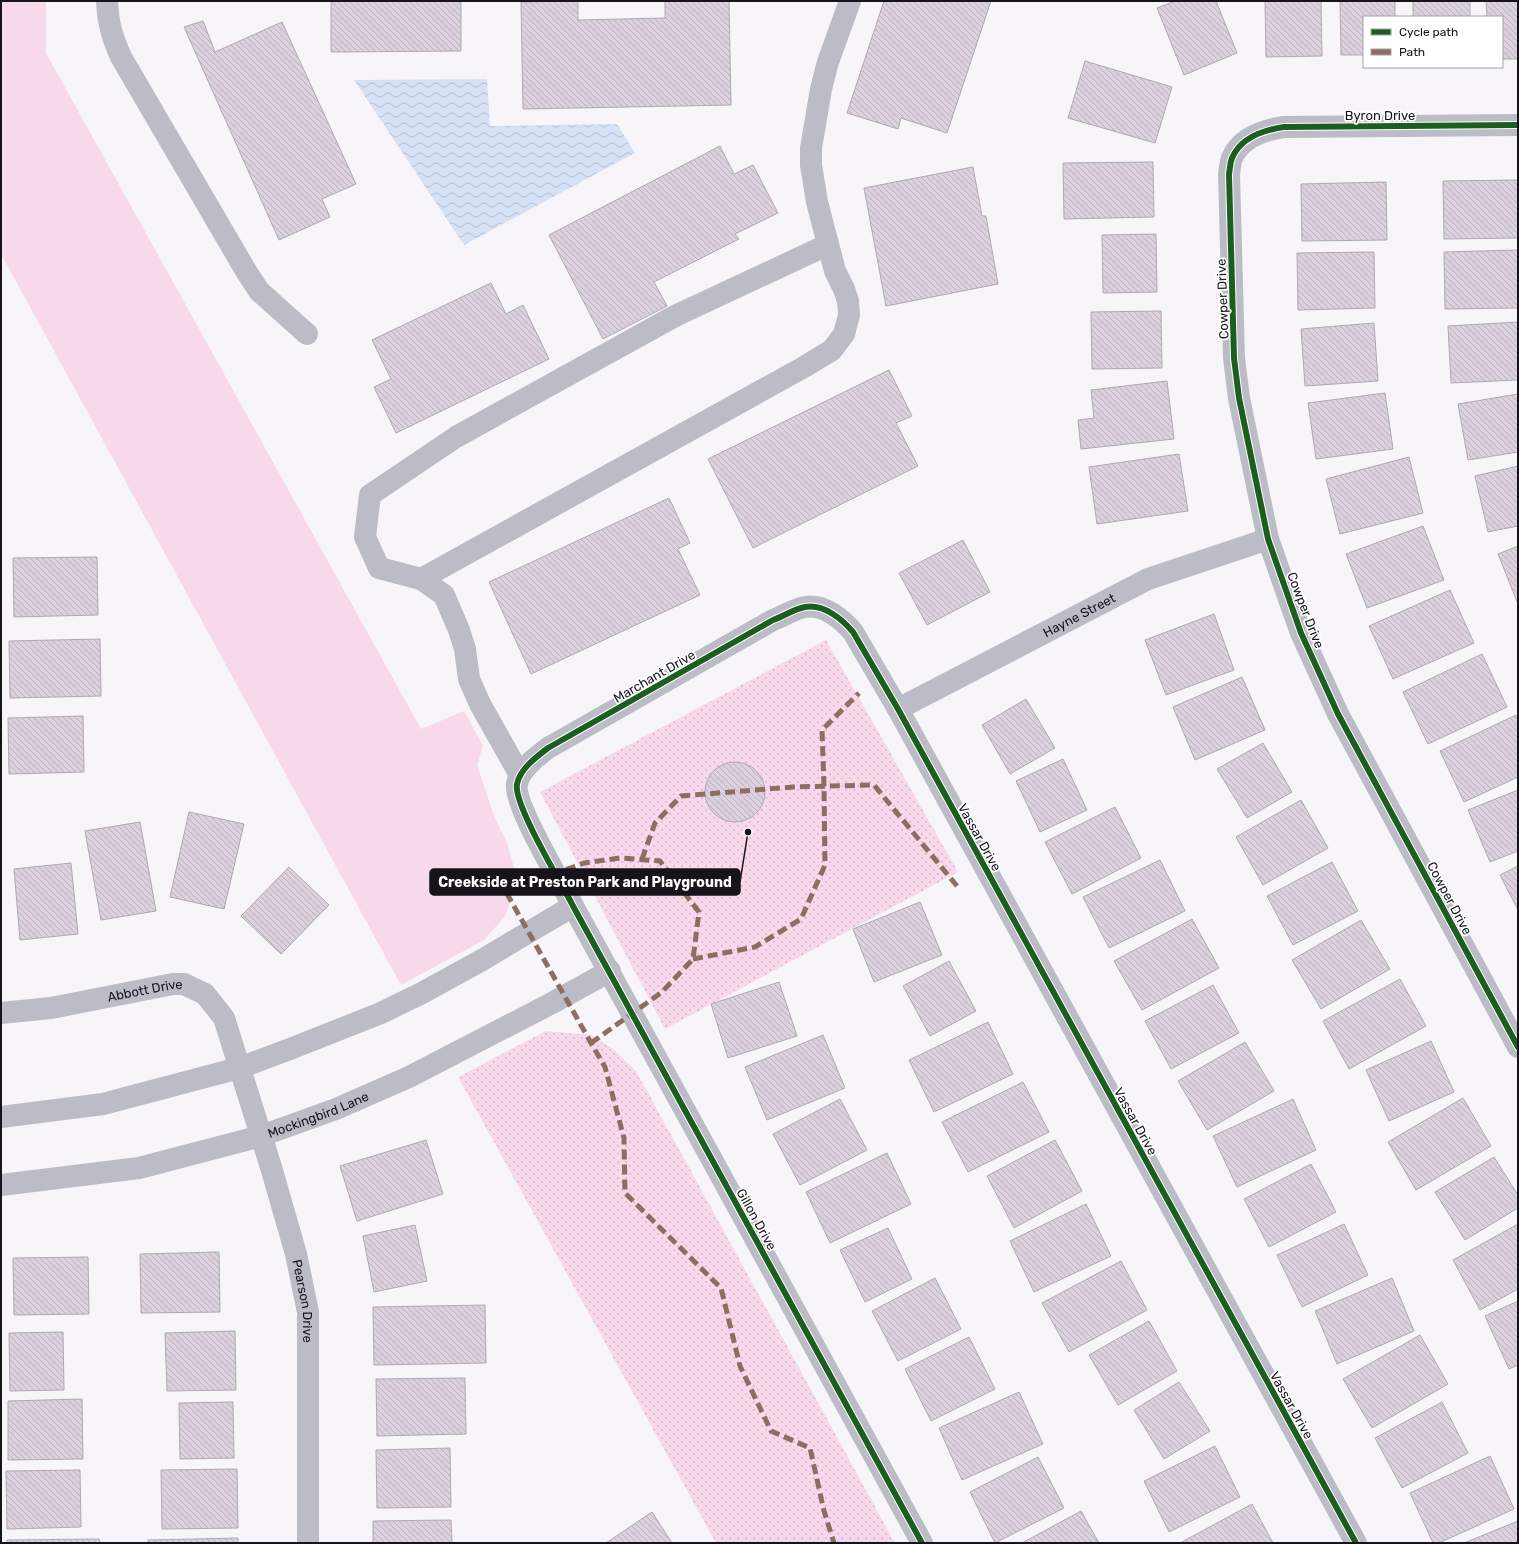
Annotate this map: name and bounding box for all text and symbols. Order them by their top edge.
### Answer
legend [1363,16,1503,68]
text: Cycle path [1399,25,1458,39]
text: Path [1399,45,1425,59]
street label: Byron Drive [1345,108,1415,123]
street label: Cowper Drive [1214,258,1231,339]
street label: Cowper Drive [1284,570,1327,650]
street label: Hayne Street [1040,590,1118,640]
street label: Marchant Drive [611,647,698,706]
street label: Vassar Drive [955,801,1004,873]
street label: Cowper Drive [1424,859,1475,937]
callout: Creekside at Preston Park and Playground [430,869,740,895]
text: Creekside at Preston Park and Playground [438,874,732,891]
street label: Abbott Drive [106,977,183,1005]
street label: Vassar Drive [1111,1085,1160,1157]
street label: Mockingbird Lane [266,1089,371,1141]
street label: Gillon Drive [733,1186,780,1253]
street label: Pearson Drive [289,1258,315,1343]
street label: Vassar Drive [1267,1369,1316,1441]

